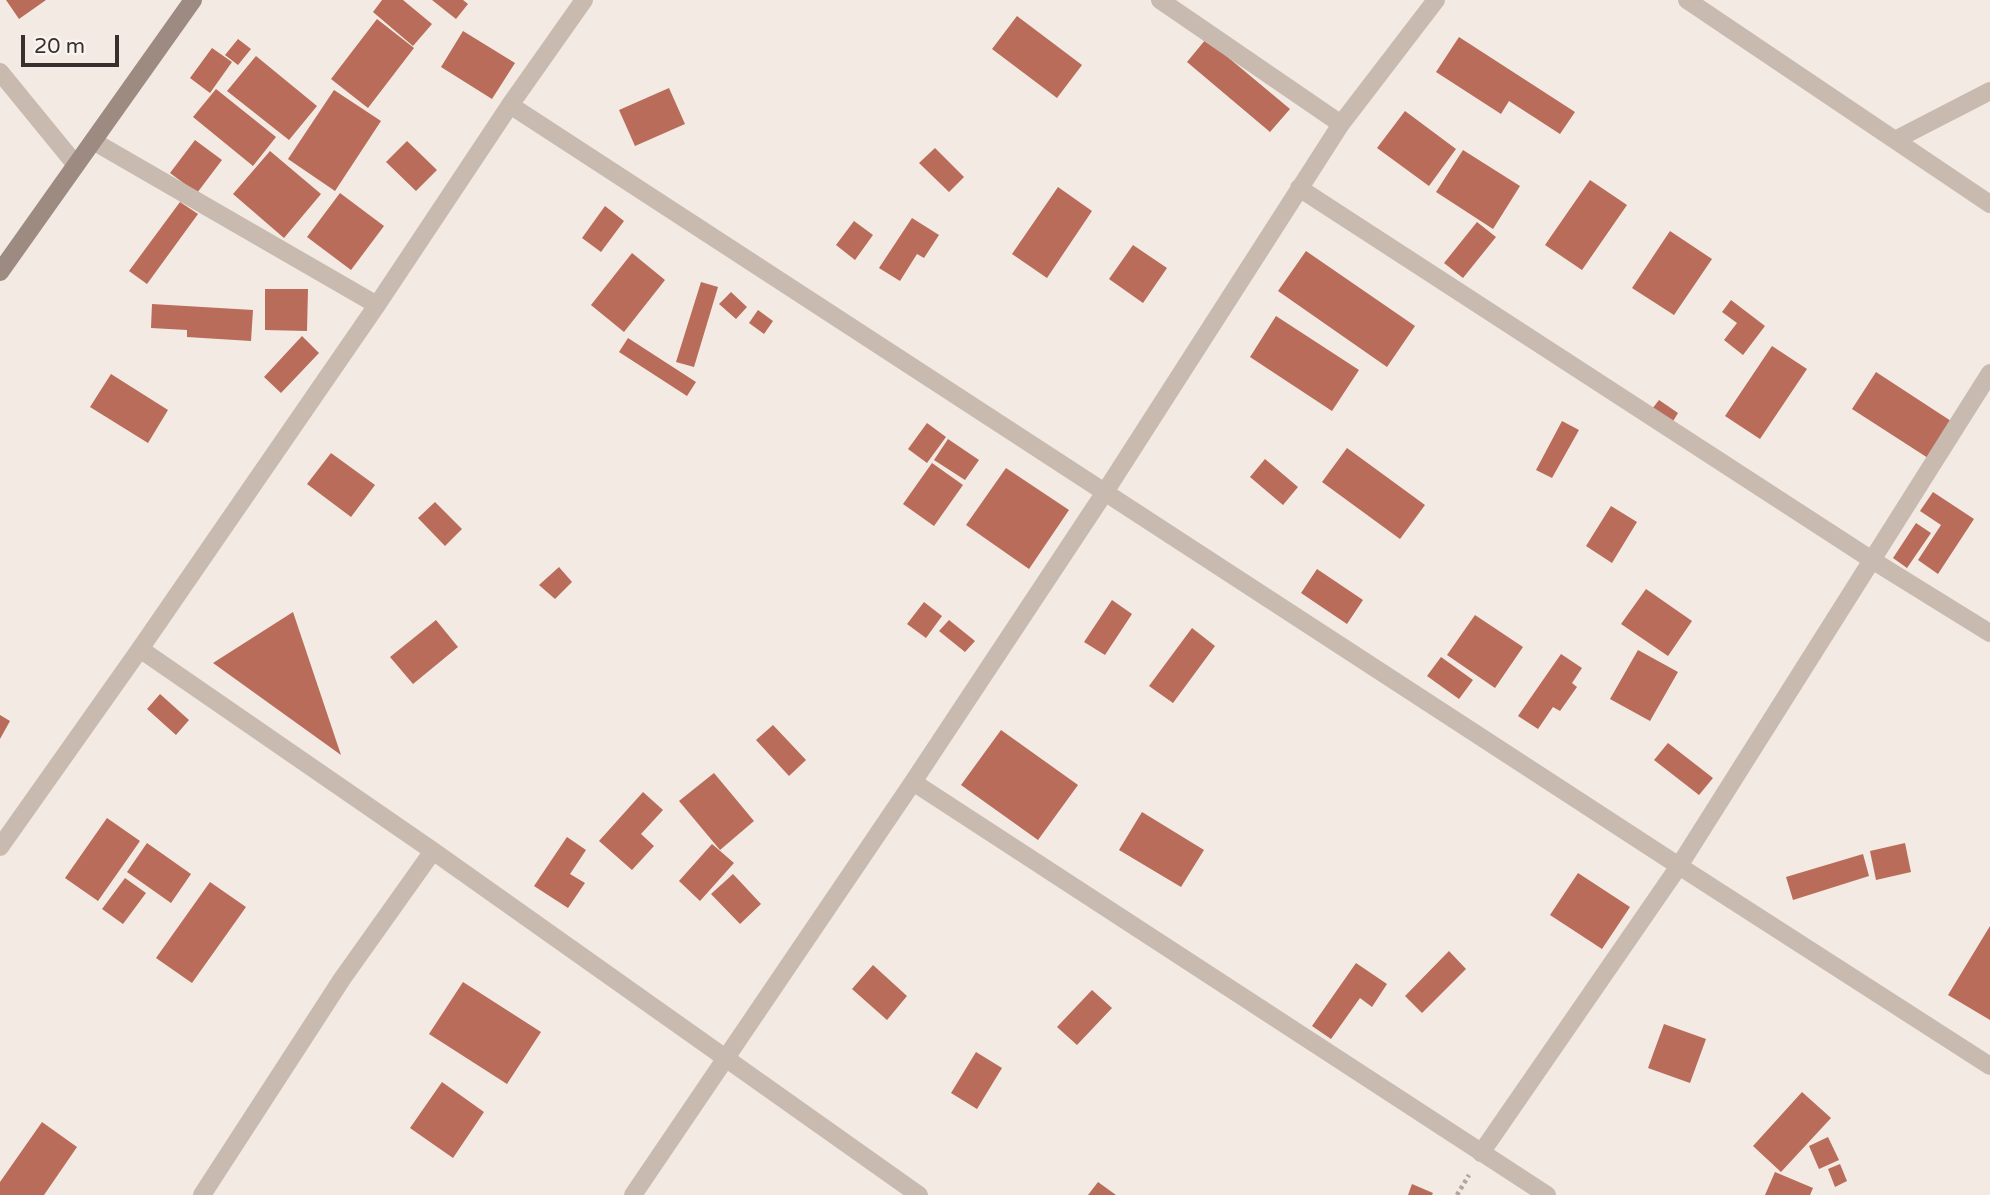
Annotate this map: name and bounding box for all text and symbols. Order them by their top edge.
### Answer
scale bar [24,21,122,65]
text: 20 m [34,34,85,59]

